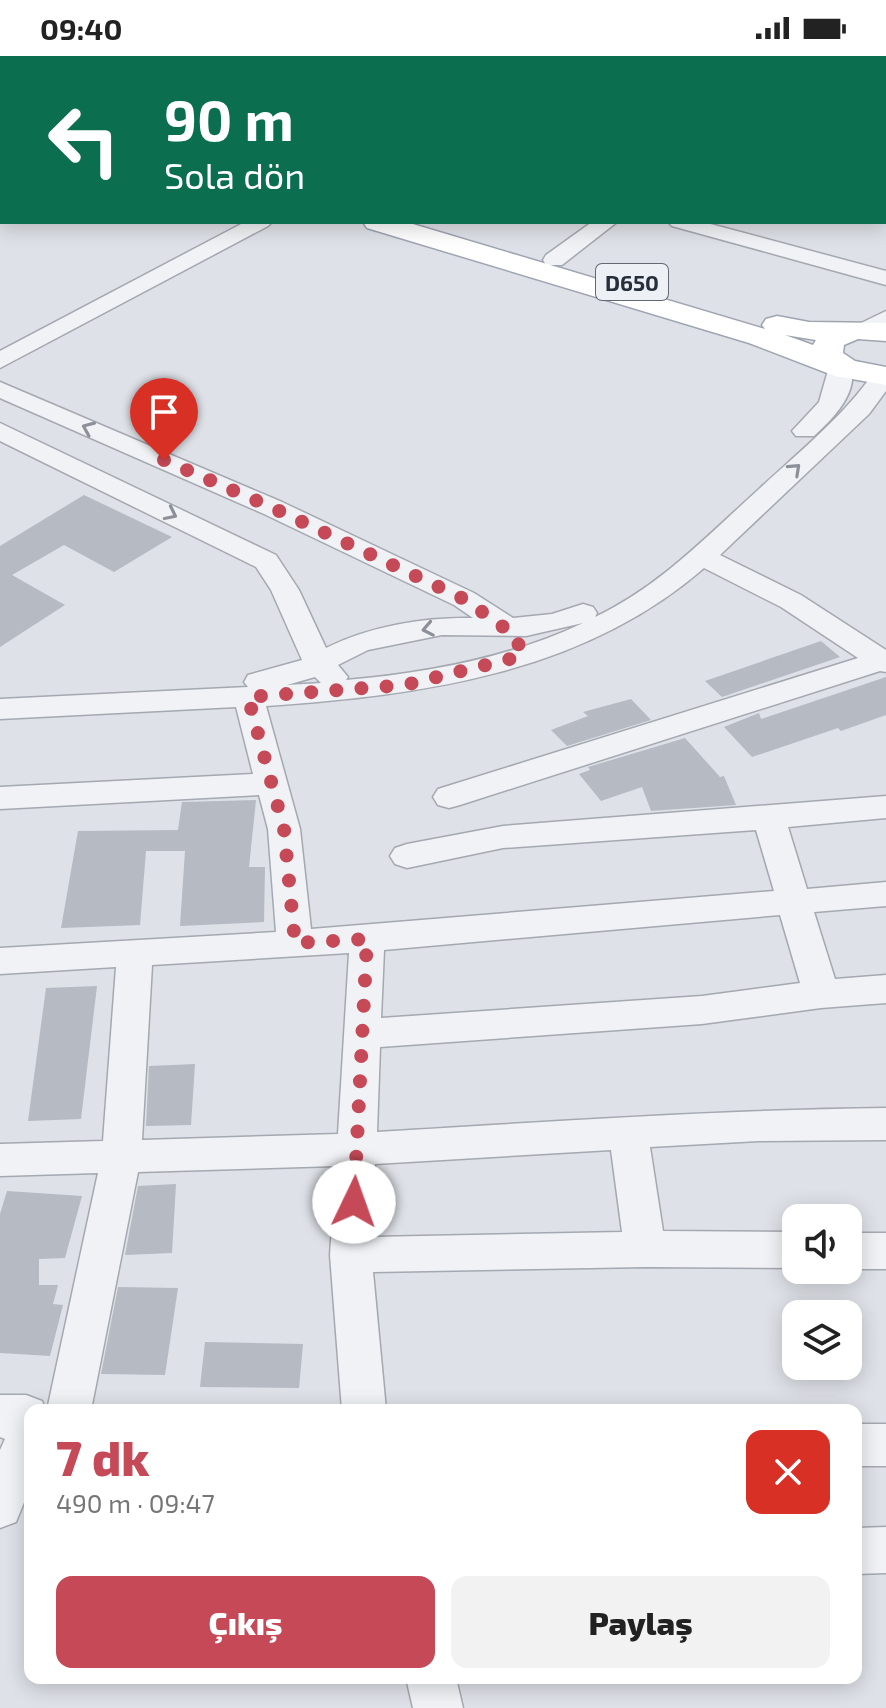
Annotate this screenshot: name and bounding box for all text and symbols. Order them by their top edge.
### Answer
text: 09:40 [40,10,122,46]
text: 90 m [164,85,294,152]
icon: left [32,88,136,192]
text: Sola dön [164,153,305,196]
road number: D650 [596,264,668,300]
pin [130,378,198,460]
icon: arrive [142,390,186,434]
one-way arrow [82,421,97,437]
one-way arrow [786,463,800,478]
one-way arrow [163,504,177,520]
one-way arrow [421,620,434,637]
position arrow [312,1160,396,1244]
map controls [782,1204,862,1380]
button: sound [782,1204,862,1284]
button: layers [782,1300,862,1380]
text: 7 dk [56,1428,149,1486]
button: close [746,1430,830,1514]
text: 490 m · 09:47 [56,1487,215,1518]
button: Çıkış [56,1576,435,1668]
button: Paylaş [451,1576,830,1668]

